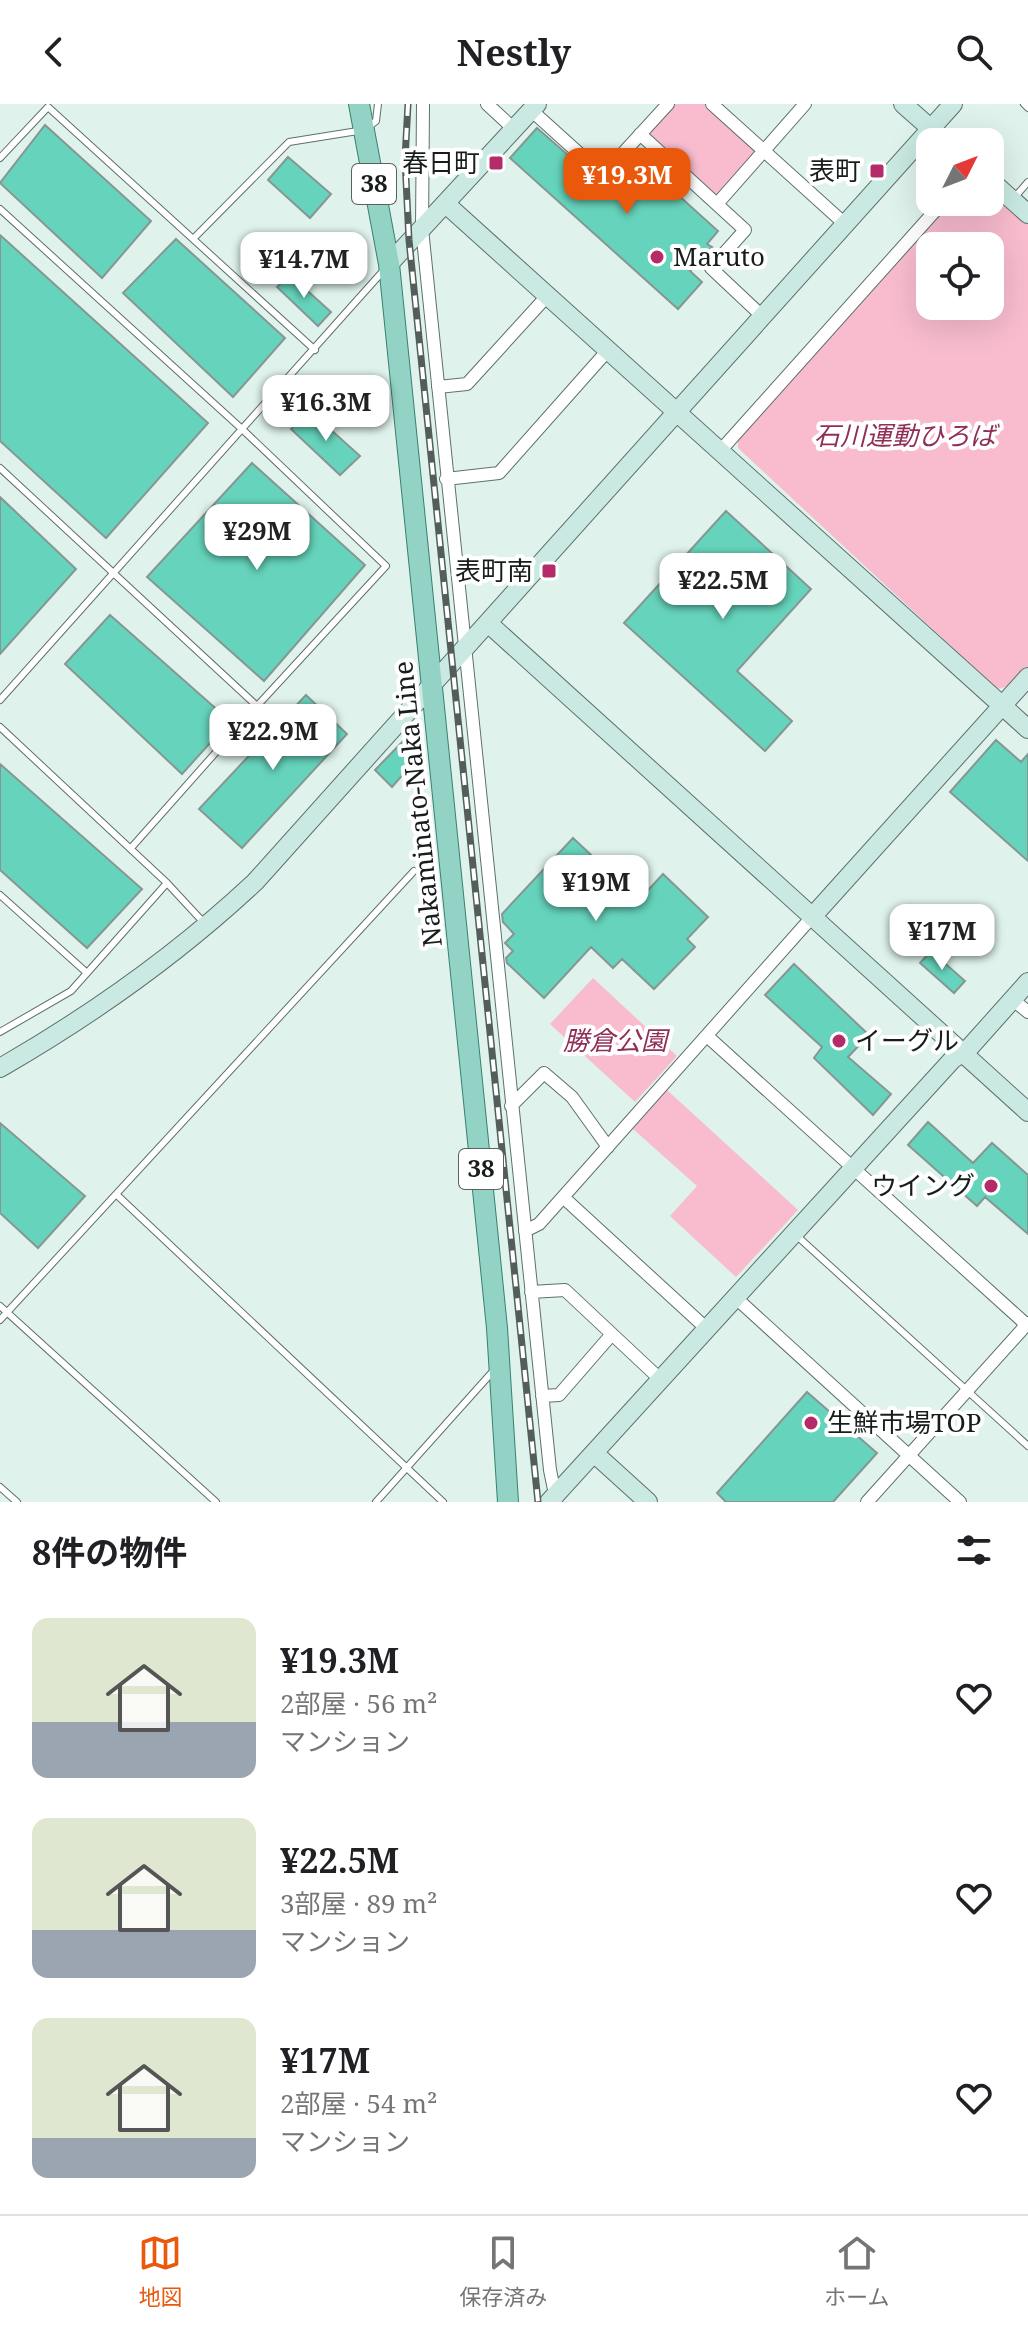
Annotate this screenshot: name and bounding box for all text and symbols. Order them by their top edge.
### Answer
text: Nestly [457,28,571,77]
icon: back [32,30,76,74]
icon: search [952,30,996,74]
north arrow [916,128,1004,216]
map controls [916,128,1004,320]
place label: 春日町 [402,144,480,180]
pin: ¥19.3M [562,148,692,216]
place label: 表町 [809,152,861,188]
marker: 春日町 [487,154,505,172]
text: ¥19.3M [581,156,673,192]
marker: 表町 [868,162,886,180]
road number: 38 [352,164,396,204]
pin: ¥14.7M [239,232,369,300]
button: locate [916,232,1004,320]
place label: Maruto [673,238,765,274]
text: ¥14.7M [258,240,350,276]
marker: Maruto [648,248,666,266]
pin: ¥16.3M [261,375,391,443]
text: ¥16.3M [280,383,372,419]
park label: 石川運動ひろば [814,417,1000,453]
pin: ¥29M [210,504,304,572]
text: ¥29M [223,512,291,548]
place label: 表町南 [455,552,533,588]
pin: ¥22.5M [658,553,788,621]
text: ¥22.5M [677,561,769,597]
marker: 表町南 [540,562,558,580]
street label: Nakaminato-Naka Line [384,659,450,949]
pin: ¥22.9M [208,704,338,772]
text: ¥22.9M [227,712,319,748]
pin: ¥19M [549,855,643,923]
text: ¥19M [562,863,630,899]
pin: ¥17M [895,904,989,972]
text: ¥17M [908,912,976,948]
park label: 勝倉公園 [563,1022,671,1058]
place label: イーグル [855,1022,959,1058]
marker: イーグル [830,1032,848,1050]
road number: 38 [459,1149,503,1189]
place label: ウイング [871,1167,975,1203]
marker: ウイング [982,1177,1000,1195]
place label: 生鮮市場TOP [827,1404,981,1440]
marker: 生鮮市場TOP [802,1414,820,1432]
icon: filters [952,1528,996,1572]
text: 8件の物件 [32,1529,187,1575]
text: ¥19.3M [280,1637,399,1683]
icon: home [96,1650,192,1746]
icon: heart [952,1676,996,1720]
text: 2部屋 · 56 m² [280,1685,437,1721]
text: マンション [280,1723,410,1759]
text: ¥22.5M [280,1837,399,1883]
icon: home [96,1850,192,1946]
icon: heart [952,1876,996,1920]
text: 3部屋 · 89 m² [280,1885,437,1921]
text: マンション [280,1923,410,1959]
text: ¥17M [280,2037,370,2083]
icon: home [96,2050,192,2146]
icon: heart [952,2076,996,2120]
text: 2部屋 · 54 m² [280,2085,437,2121]
text: マンション [280,2123,410,2159]
tab: 地図 [138,2231,182,2311]
tab: 保存済み [459,2231,547,2311]
tab: ホーム [824,2231,890,2311]

